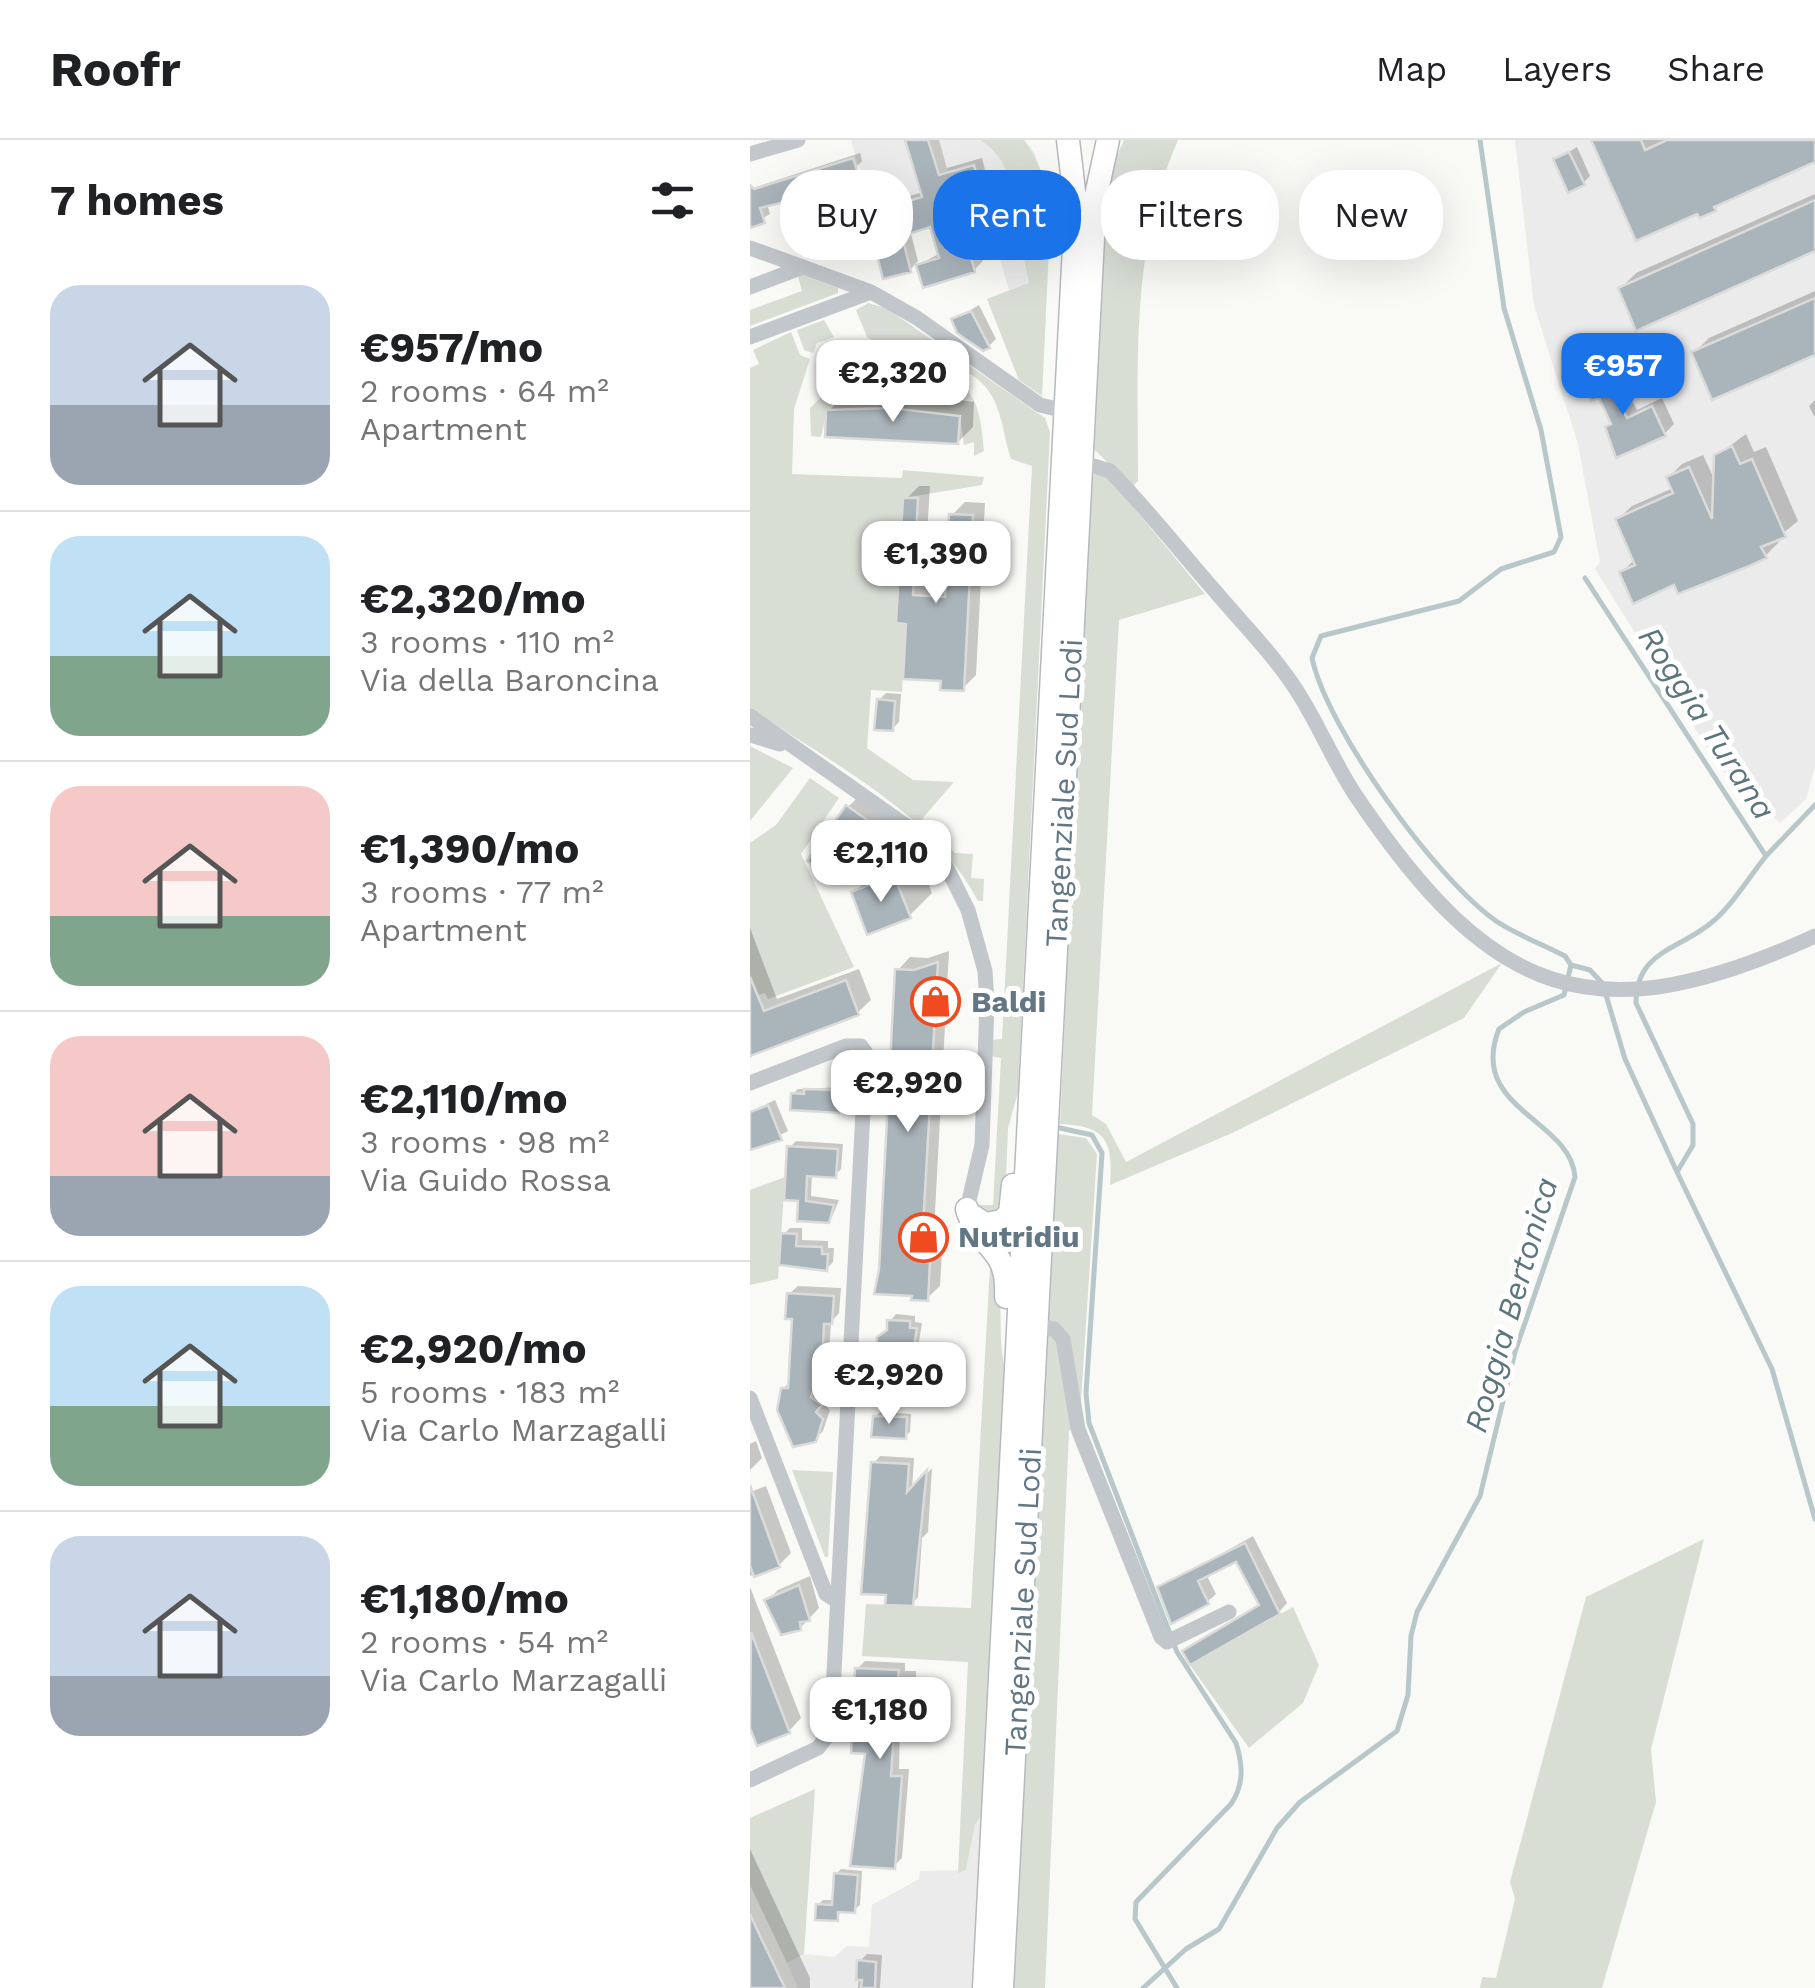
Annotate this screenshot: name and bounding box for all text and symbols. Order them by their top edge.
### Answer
text: Roofr [50,41,181,98]
text: Map [1376,48,1447,90]
text: Layers [1502,48,1612,90]
text: Share [1667,48,1765,90]
chip: Buy [780,170,913,260]
chip: Rent [933,170,1081,260]
chip: Filters [1101,170,1279,260]
chip: New [1299,170,1443,260]
icon: filters [645,173,700,228]
text: 7 homes [50,176,224,225]
text: €957/mo [360,323,543,372]
icon: home [130,325,250,445]
pin: €957 [1564,333,1682,418]
pin: €2,320 [812,340,974,425]
text: €957 [1583,346,1663,384]
text: €2,320 [838,353,948,391]
text: 2 rooms · 64 m² [360,372,609,410]
text: Apartment [360,410,527,448]
pin: €1,390 [855,521,1017,606]
text: €1,390 [884,534,988,572]
text: €2,320/mo [360,574,586,623]
icon: home [130,576,250,696]
water label: Roggia Turana [1631,619,1783,827]
text: 3 rooms · 110 m² [360,623,614,661]
street label: Tangenziale Sud Lodi [1038,638,1089,948]
text: Via della Baroncina [360,661,659,699]
pin: €2,110 [800,820,962,905]
text: €1,390/mo [360,824,580,873]
icon: home [130,826,250,946]
text: €2,110 [833,833,929,871]
text: 3 rooms · 77 m² [360,873,604,911]
text: Apartment [360,911,527,949]
shop icon: Baldi [910,976,962,1028]
place label: Baldi [971,984,1046,1019]
pin: €2,920 [827,1050,989,1135]
text: €2,920 [853,1063,963,1101]
text: €2,110/mo [360,1074,568,1123]
icon: home [130,1076,250,1196]
text: 3 rooms · 98 m² [360,1123,609,1161]
text: Via Guido Rossa [360,1161,611,1199]
water label: Roggia Bertonica [1456,1173,1566,1437]
shop icon: Nutridiu [897,1211,949,1263]
place label: Nutridiu [958,1219,1080,1254]
text: €2,920/mo [360,1324,587,1373]
icon: home [130,1326,250,1446]
pin: €2,920 [808,1342,970,1427]
text: €2,920 [834,1355,944,1393]
text: 5 rooms · 183 m² [360,1373,620,1411]
text: Via Carlo Marzagalli [360,1411,667,1449]
street label: Tangenziale Sud Lodi [997,1447,1048,1757]
text: €1,180/mo [360,1574,569,1623]
icon: home [130,1576,250,1696]
text: 2 rooms · 54 m² [360,1623,608,1661]
text: Via Carlo Marzagalli [360,1661,667,1699]
pin: €1,180 [799,1677,961,1762]
text: €1,180 [832,1690,928,1728]

